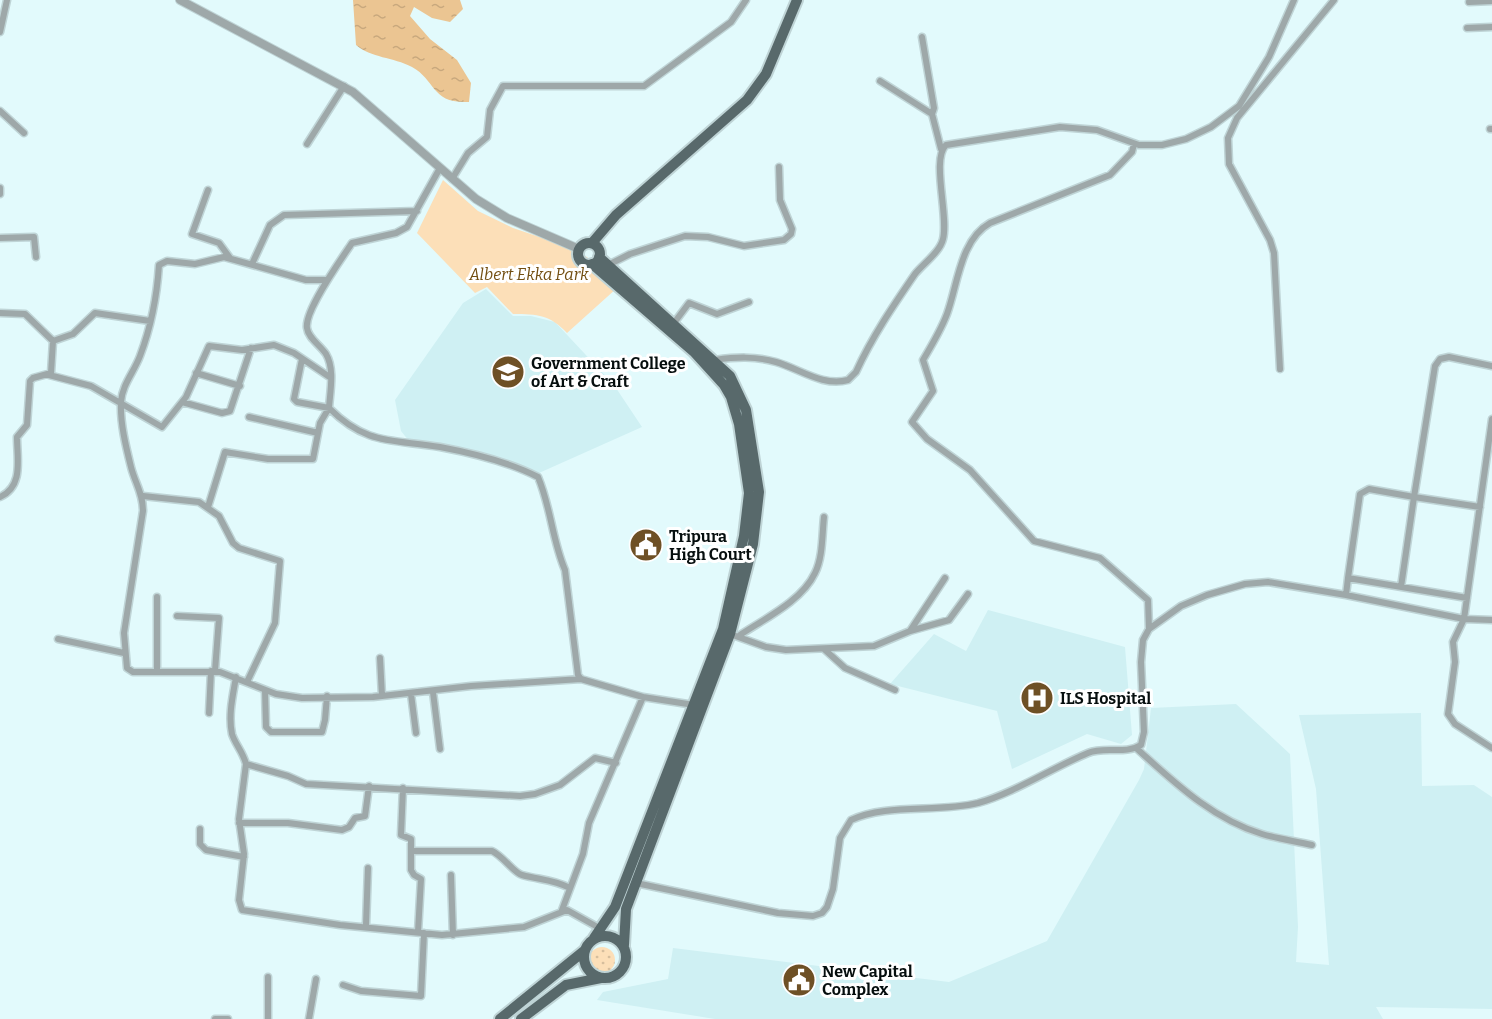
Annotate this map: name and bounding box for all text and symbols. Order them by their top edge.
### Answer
park label: Albert Ekka Park [468,265,589,284]
school or university icon: Government College of Art & Craft [490,354,526,390]
place label: Government College of Art & Craft [531,354,686,391]
public building icon: Tripura High Court [628,527,664,563]
place label: Tripura High Court [669,527,752,564]
hospital icon: ILS Hospital [1019,680,1055,716]
place label: ILS Hospital [1060,689,1151,708]
public building icon: New Capital Complex [781,962,817,998]
place label: New Capital Complex [822,962,913,999]

